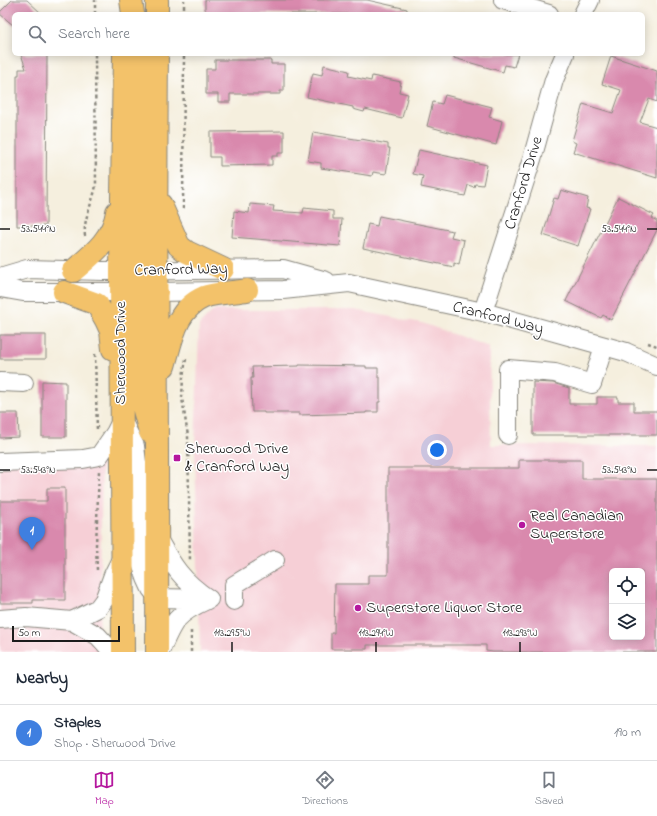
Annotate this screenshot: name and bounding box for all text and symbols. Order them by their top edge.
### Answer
search box [12,12,645,56]
icon: search [26,23,48,45]
text: Search here [58,23,130,45]
street label: Cranford Drive [498,133,550,233]
text: 53.544°N [20,222,56,237]
text: 53.544°N [601,222,637,237]
street label: Cranford Way [134,257,228,283]
street label: Cranford Way [450,295,546,341]
street label: Sherwood Drive [109,300,133,405]
place label: Sherwood Drive & Cranford Way [185,437,289,479]
your location [427,440,447,460]
marker: Sherwood Drive & Cranford Way [172,453,182,463]
text: 53.543°N [20,463,56,478]
text: 53.543°N [601,463,637,478]
place label: Real Canadian Superstore [530,504,624,546]
pin: 1 [19,517,45,550]
marker: Real Canadian Superstore [517,520,527,530]
map controls [609,568,645,640]
button: locate [609,568,645,604]
place label: Superstore Liquor Store [366,596,523,620]
marker: Superstore Liquor Store [353,603,363,613]
button: layers [609,604,645,640]
scale bar [12,624,120,643]
text: 50 m [18,625,40,641]
text: 113.295°W [214,626,251,641]
text: 113.294°W [358,626,394,641]
text: 113.293°W [502,626,538,641]
text: Nearby [16,666,68,691]
text: Staples [54,712,101,734]
text: 1 [27,723,31,742]
text: 190 m [614,723,641,742]
text: Shop · Sherwood Drive [54,734,176,753]
tab: Map [93,769,115,809]
tab: Directions [302,769,348,809]
tab: Saved [535,769,564,809]

